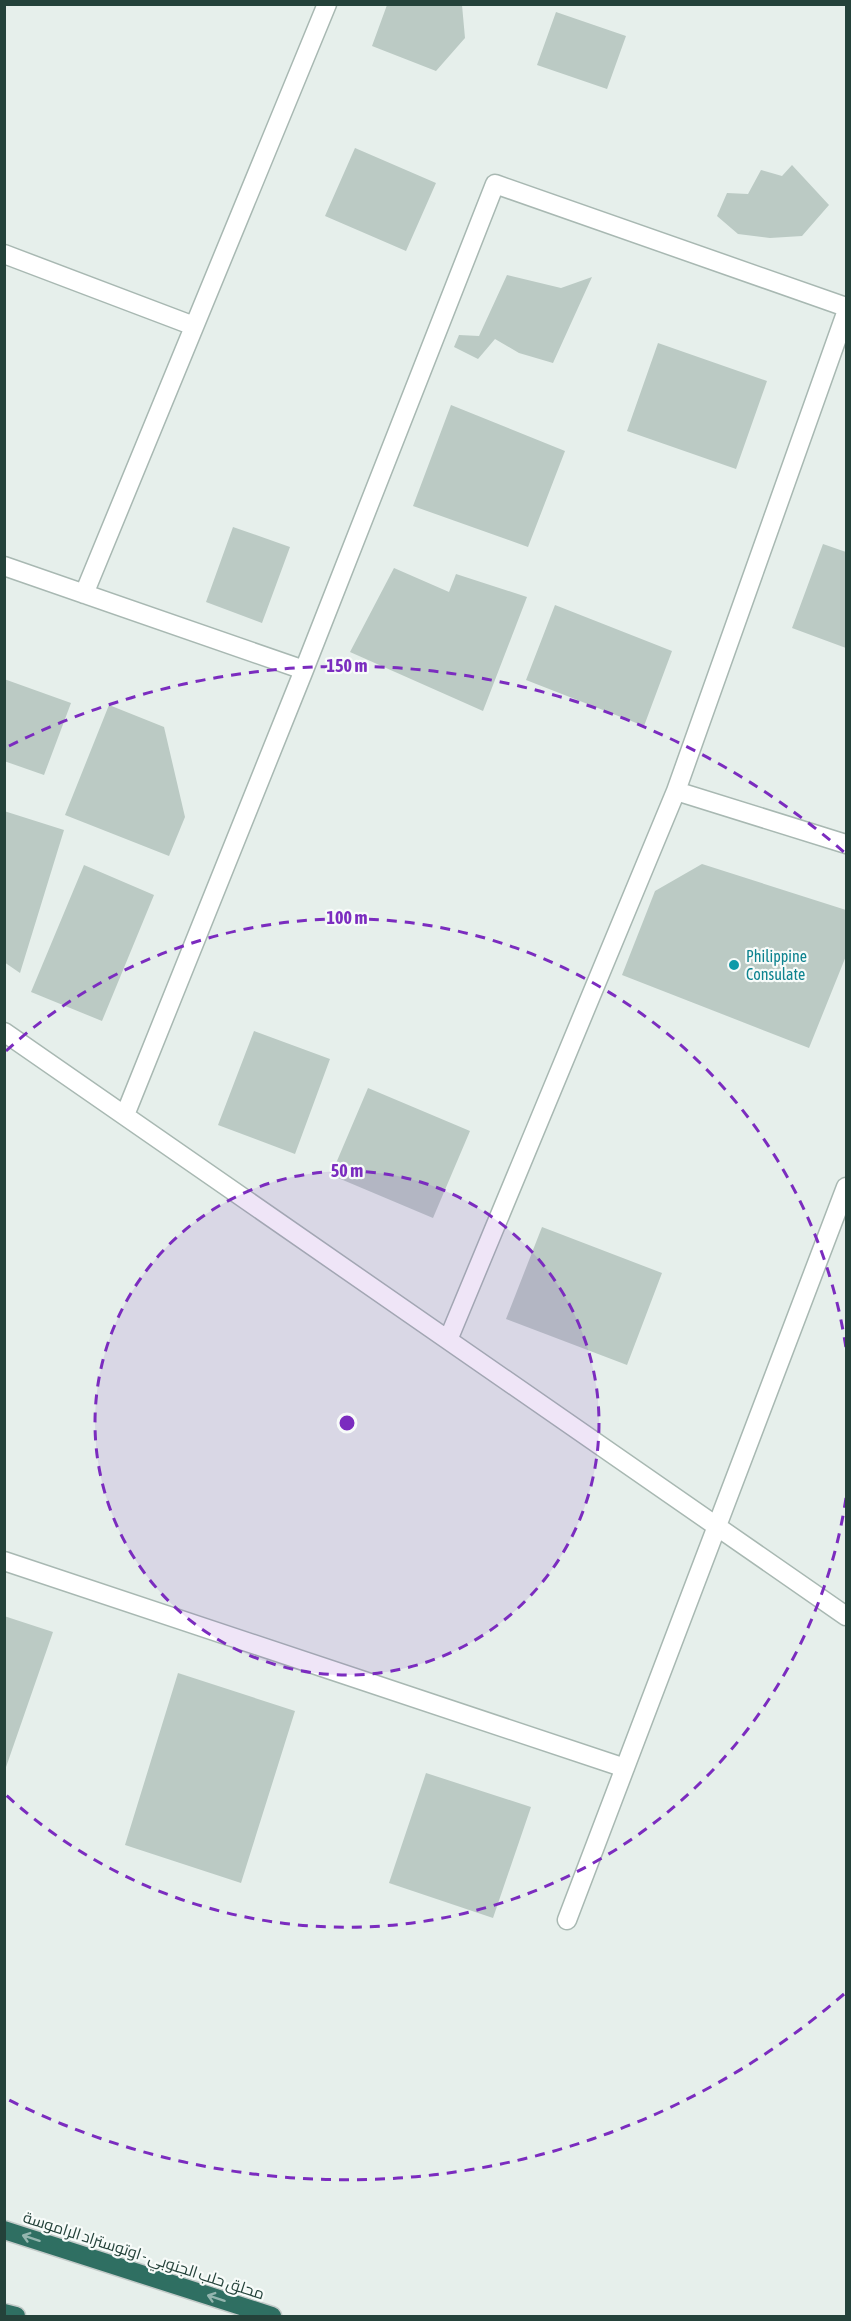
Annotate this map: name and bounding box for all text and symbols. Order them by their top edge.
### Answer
text: 150 m [327,655,367,676]
text: 100 m [327,907,367,928]
place label: Philippine Consulate [746,947,807,983]
marker: Philippine Consulate [727,958,741,972]
text: 50 m [331,1160,363,1181]
centre of rings [337,1413,357,1433]
street label: محلق حلب الجنوبي - اوتوستراد الراموسة [19,2207,267,2307]
one-way arrow [22,2232,41,2243]
one-way arrow [207,2292,226,2303]

